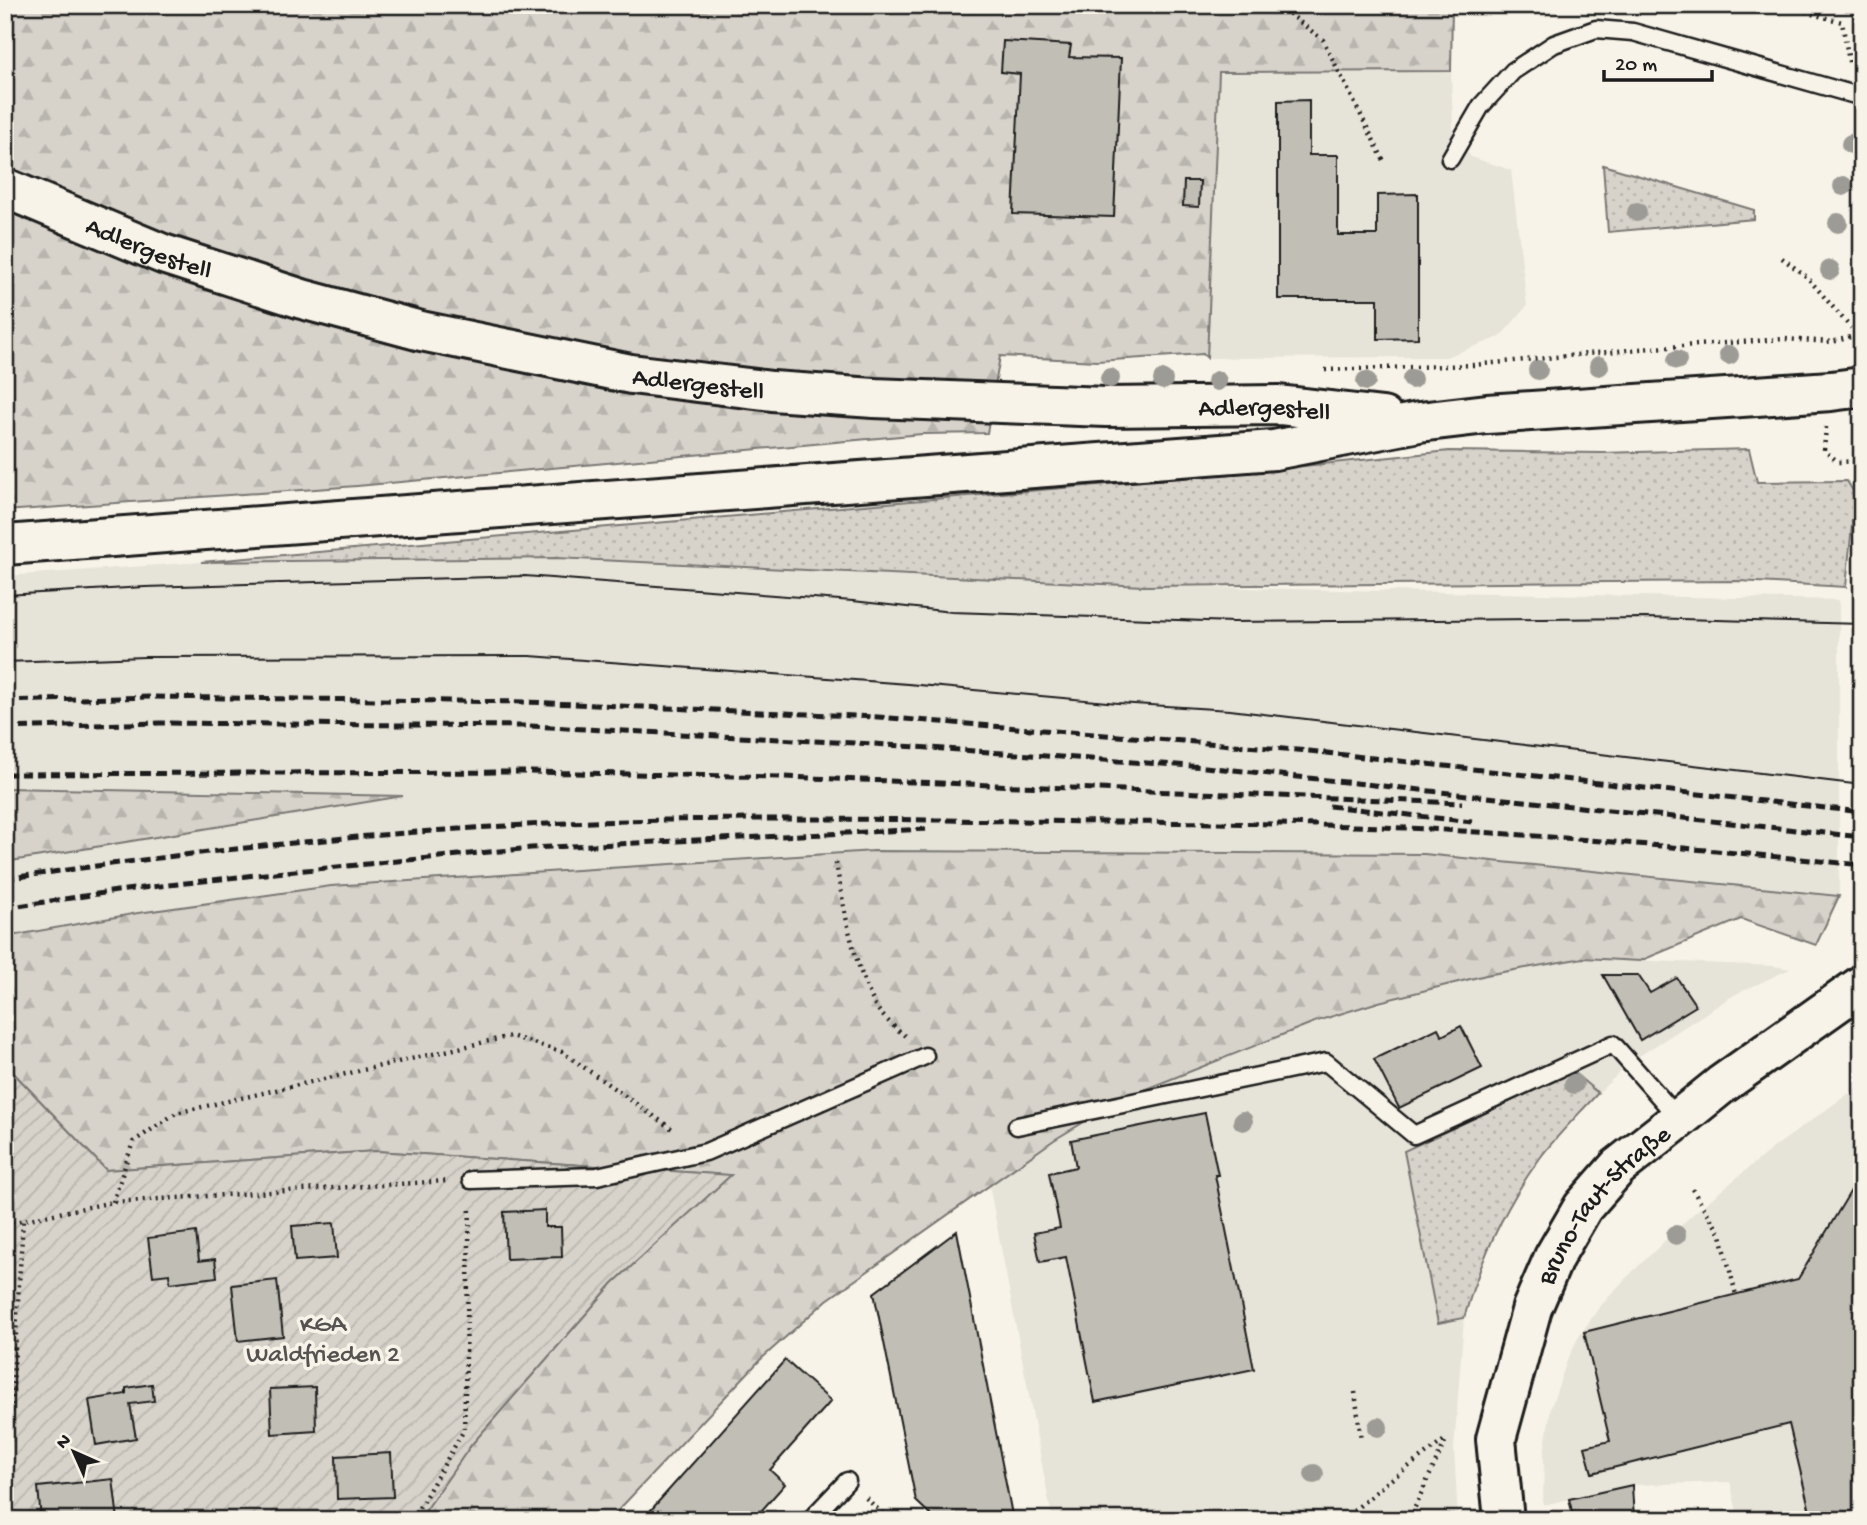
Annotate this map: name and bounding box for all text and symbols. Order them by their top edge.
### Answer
scale bar [1604,38,1713,82]
text: 20 m [1615,54,1657,79]
street label: Adlergestell [80,212,215,289]
street label: Adlergestell [631,363,766,410]
street label: Adlergestell [1198,394,1332,431]
street label: Bruno-Taut-Straße [1533,1120,1679,1291]
park label: KGA Waldfrieden 2 [246,1311,400,1372]
north arrow [38,1416,108,1486]
text: N [52,1430,77,1455]

